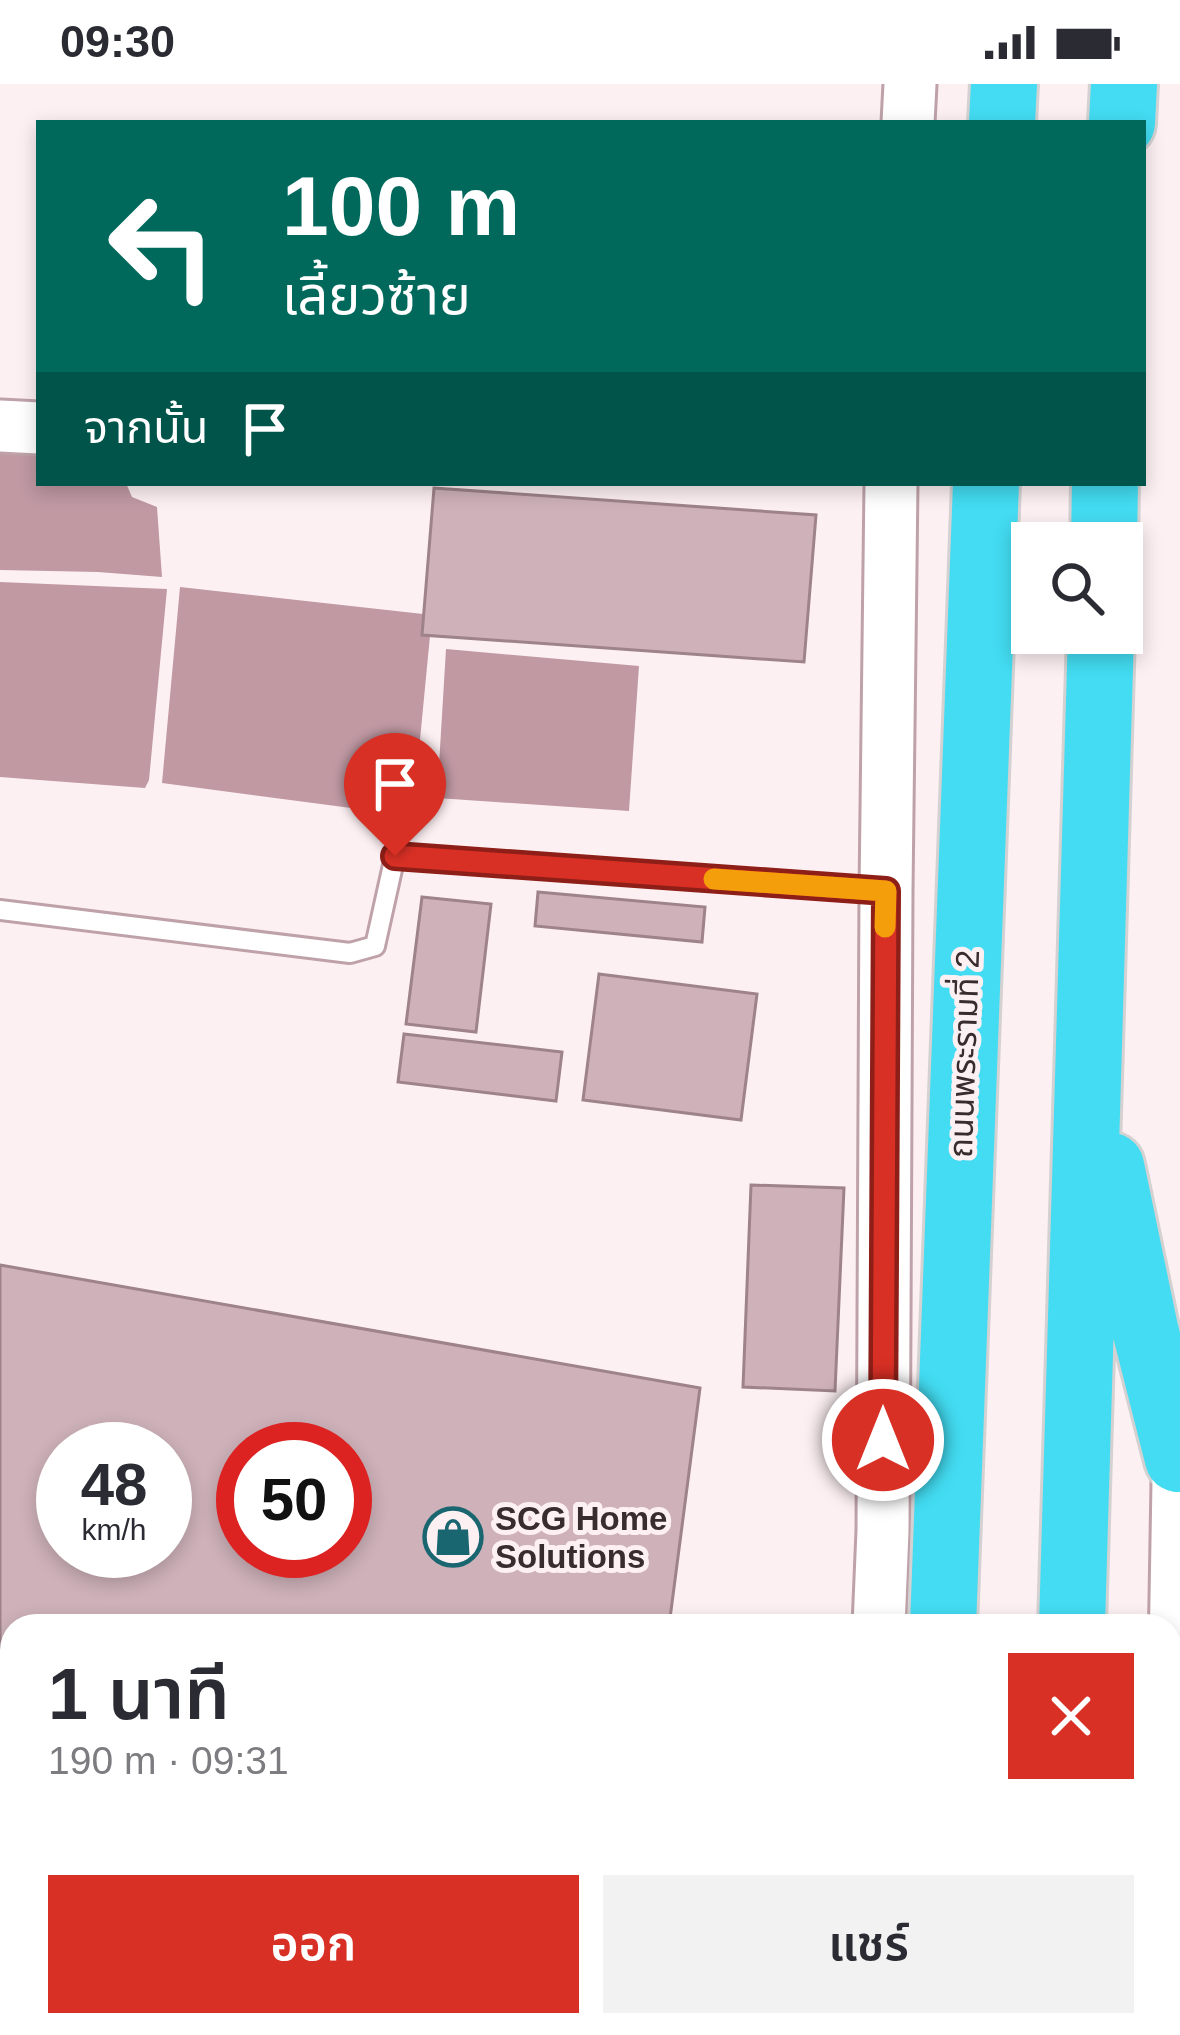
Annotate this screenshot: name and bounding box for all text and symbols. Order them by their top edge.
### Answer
text: 09:30 [60,16,175,67]
text: 100 m [282,159,520,253]
icon: left [84,168,240,324]
text: เลี้ยวซ้าย [282,265,471,325]
icon: arrive [232,396,298,462]
text: จากนั้น [84,402,208,453]
map controls [1011,522,1143,654]
button: search [1011,522,1143,654]
pin [344,733,446,856]
icon: arrive [362,751,428,817]
street label: ถนนพระรามที่ 2 [938,949,986,1159]
position arrow [820,1377,946,1503]
speed limit sign: 50 [216,1422,372,1578]
text: 48 [81,1451,147,1518]
place label: SCG Home Solutions [495,1500,667,1575]
shop icon: SCG Home Solutions [422,1506,484,1568]
text: km/h [81,1513,147,1546]
button: close [1008,1653,1134,1779]
text: 1 นาที [48,1654,230,1734]
text: 190 m · 09:31 [48,1739,289,1782]
button: ออก [48,1875,579,2013]
button: แชร์ [603,1875,1134,2013]

